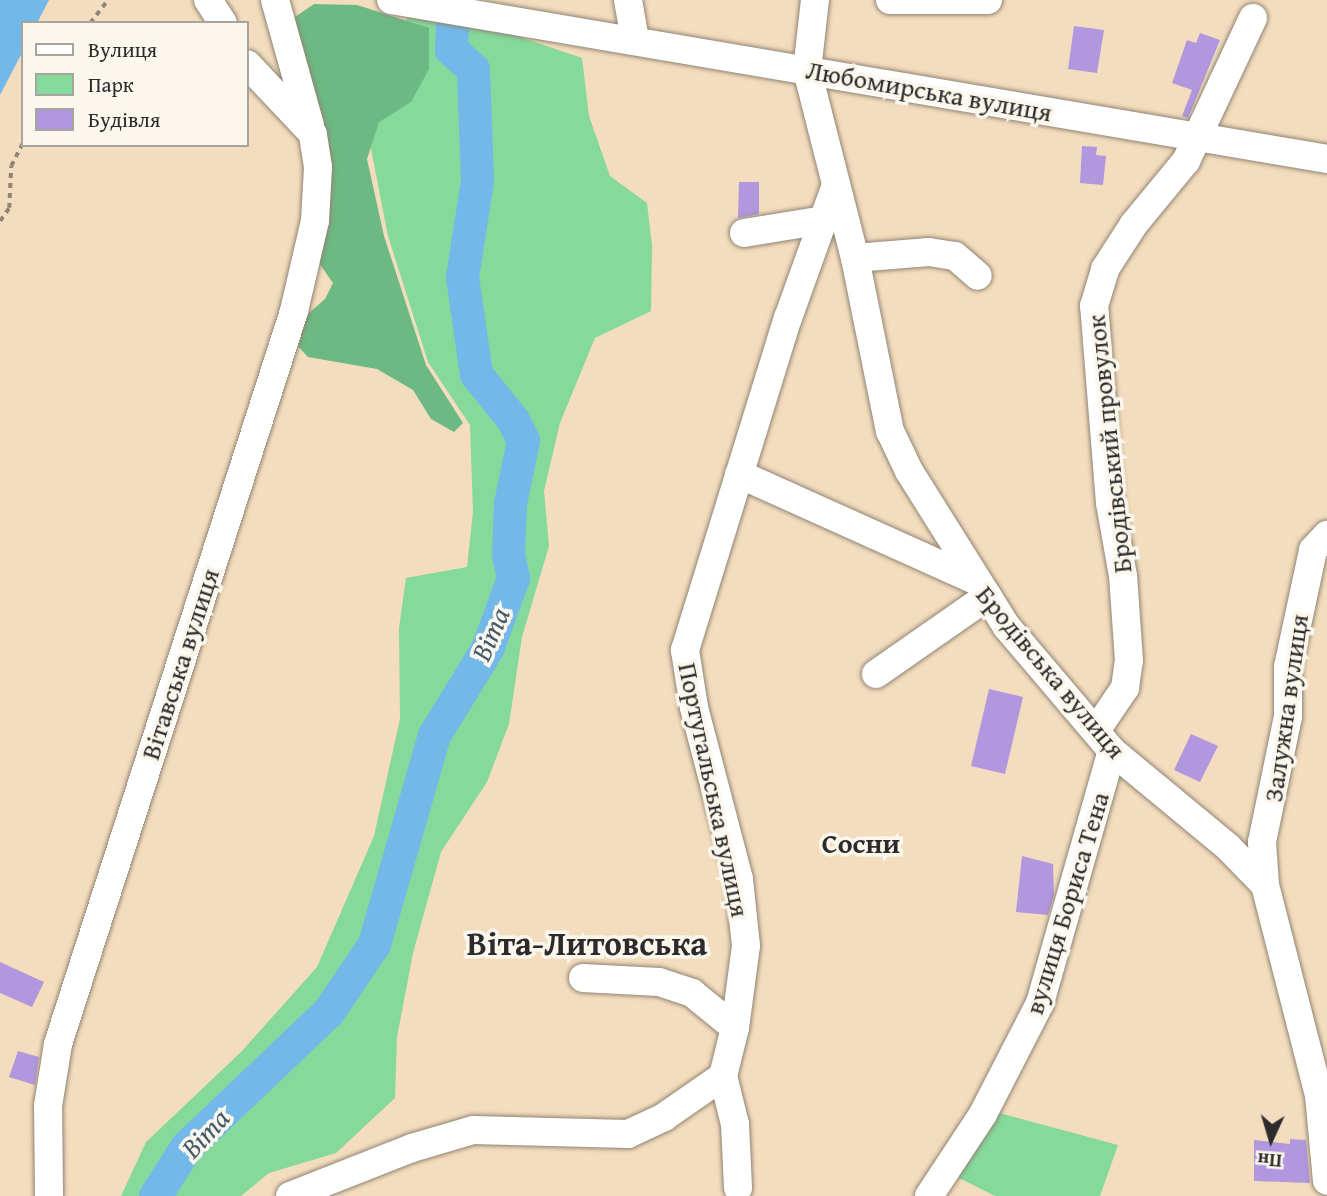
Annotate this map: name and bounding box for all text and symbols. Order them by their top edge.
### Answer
legend [21,21,248,147]
text: Вулиця [88,34,157,65]
street label: Любомирська вулиця [804,54,1054,128]
text: Парк [88,69,134,100]
text: Будівля [88,104,160,135]
street label: Бродівський провулок [1080,313,1138,575]
street label: Вітавська вулиця [134,565,226,763]
street label: Бродівська вулиця [970,580,1132,764]
water label: Віта [463,602,517,666]
street label: Залужна вулиця [1257,612,1315,804]
street label: Португальська вулиця [672,660,756,920]
street label: вулиця Бориса Тена [1018,788,1116,1018]
district label: Сосни [822,826,900,860]
district label: Віта-Литовська [467,924,707,964]
water label: Віта [174,1101,236,1165]
north arrow [1236,1105,1306,1175]
text: Пн [1256,1146,1283,1176]

